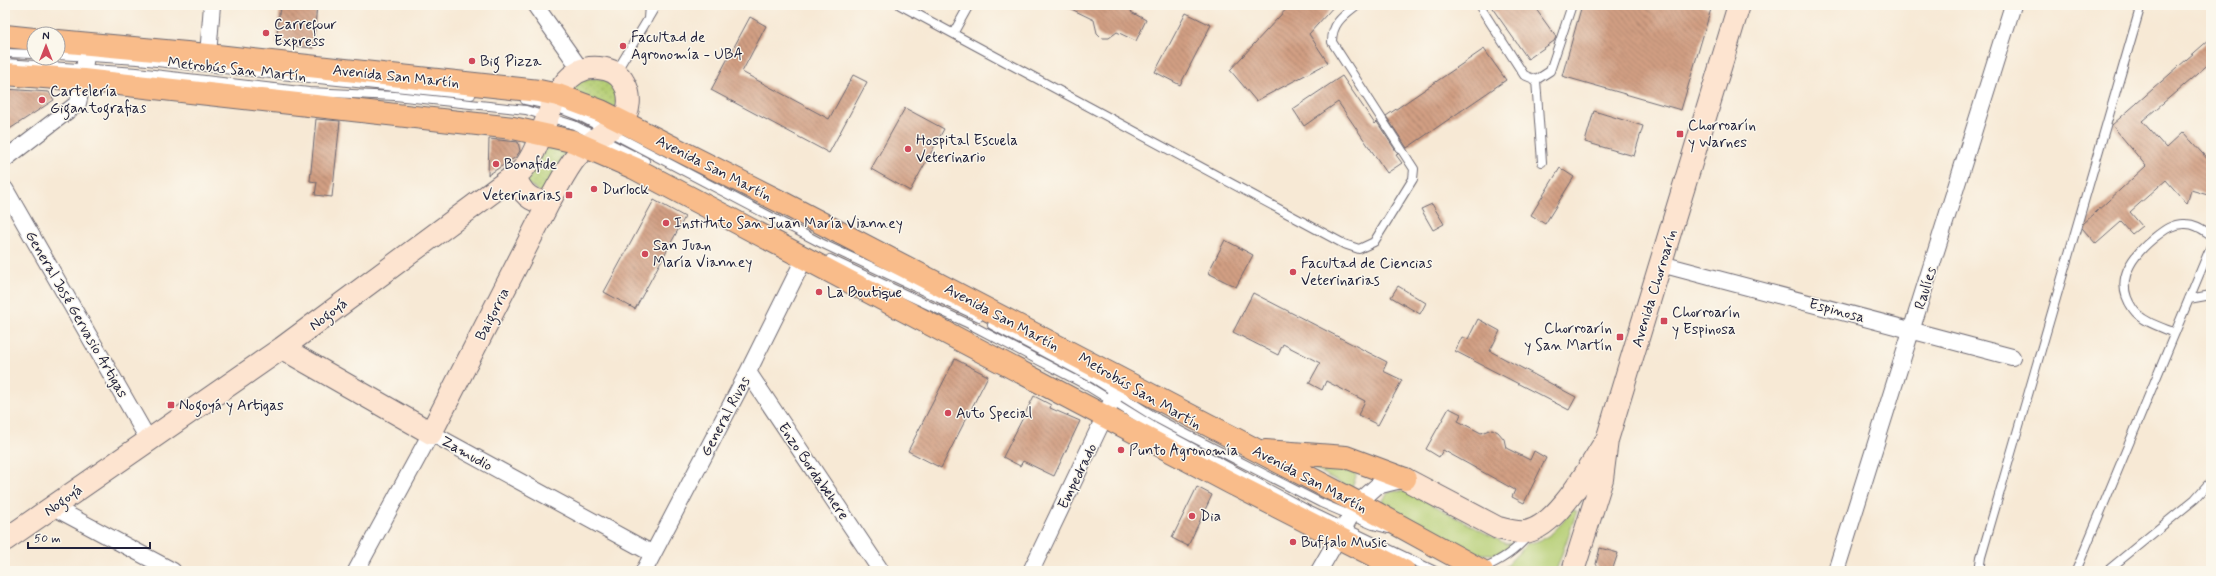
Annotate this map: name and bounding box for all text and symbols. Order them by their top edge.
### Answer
place label: Carrefour Express [274,15,337,52]
north arrow [26,26,66,66]
marker: Carrefour Express [261,28,271,38]
place label: Facultad de Agronomía - UBA [631,28,743,65]
text: N [42,30,50,44]
marker: Facultad de Agronomía - UBA [618,41,628,51]
place label: Big Pizza [480,52,543,73]
street label: Metrobús San Martín [167,53,307,87]
marker: Big Pizza [467,56,477,66]
street label: Avenida San Martín [332,60,460,94]
place label: Cartelería Gigantografias [50,82,147,120]
marker: Cartelería Gigantografias [37,95,47,105]
place label: Chorroarín y Warnes [1688,116,1756,153]
marker: Chorroarín y Warnes [1675,129,1685,139]
street label: Avenida San Martín [652,131,775,207]
place label: Hospital Escuela Veterinario [916,131,1018,168]
marker: Hospital Escuela Veterinario [903,144,913,154]
place label: Bonafide [504,155,557,175]
marker: Bonafide [491,159,501,169]
place label: Durlock [602,180,650,200]
marker: Durlock [589,184,599,194]
place label: Veterinarias [482,186,561,206]
marker: Veterinarias [564,190,574,200]
place label: Instituto San Juan María Vianney [674,214,903,234]
marker: Instituto San Juan María Vianney [661,218,671,228]
street label: General José Gervasio Artigas [20,227,132,402]
street label: Avenida Chorroarín [1628,227,1682,350]
place label: San Juan María Vianney [653,236,752,273]
marker: San Juan María Vianney [640,249,650,259]
place label: Facultad de Ciencias Veterinarias [1301,254,1433,291]
street label: Raulíes [1910,264,1942,312]
marker: Facultad de Ciencias Veterinarias [1288,267,1298,277]
street label: Avenida San Martín [941,279,1062,357]
place label: La Boutique [827,283,902,303]
street label: Baigorria [471,285,516,345]
marker: La Boutique [814,287,824,297]
street label: Nogoyá [305,294,352,337]
street label: Espinosa [1807,294,1867,328]
place label: Chorroarín y Espinosa [1672,303,1740,340]
marker: Chorroarín y Espinosa [1659,316,1669,326]
place label: Chorroarín y San Martín [1524,319,1612,356]
marker: Chorroarín y San Martín [1615,332,1625,342]
street label: Metrobús San Martín [1074,348,1205,435]
street label: General Rivas [696,373,756,460]
place label: Nogoyá y Artigas [179,396,284,417]
marker: Nogoyá y Artigas [166,400,176,410]
place label: Auto Special [956,404,1032,424]
marker: Auto Special [943,408,953,418]
street label: Enzo Bordabehere [773,419,853,524]
street label: Zamudio [437,431,496,476]
street label: Empedrado [1053,440,1102,513]
place label: Punto Agronomía [1129,441,1238,461]
street label: Avenida San Martín [1249,441,1370,519]
marker: Punto Agronomía [1116,445,1126,455]
street label: Nogoyá [40,480,87,522]
place label: Dia [1200,507,1221,527]
marker: Dia [1187,511,1197,521]
scale bar [28,524,150,550]
text: 50 m [34,531,61,547]
place label: Buffalo Music [1301,533,1387,553]
marker: Buffalo Music [1288,537,1298,547]

